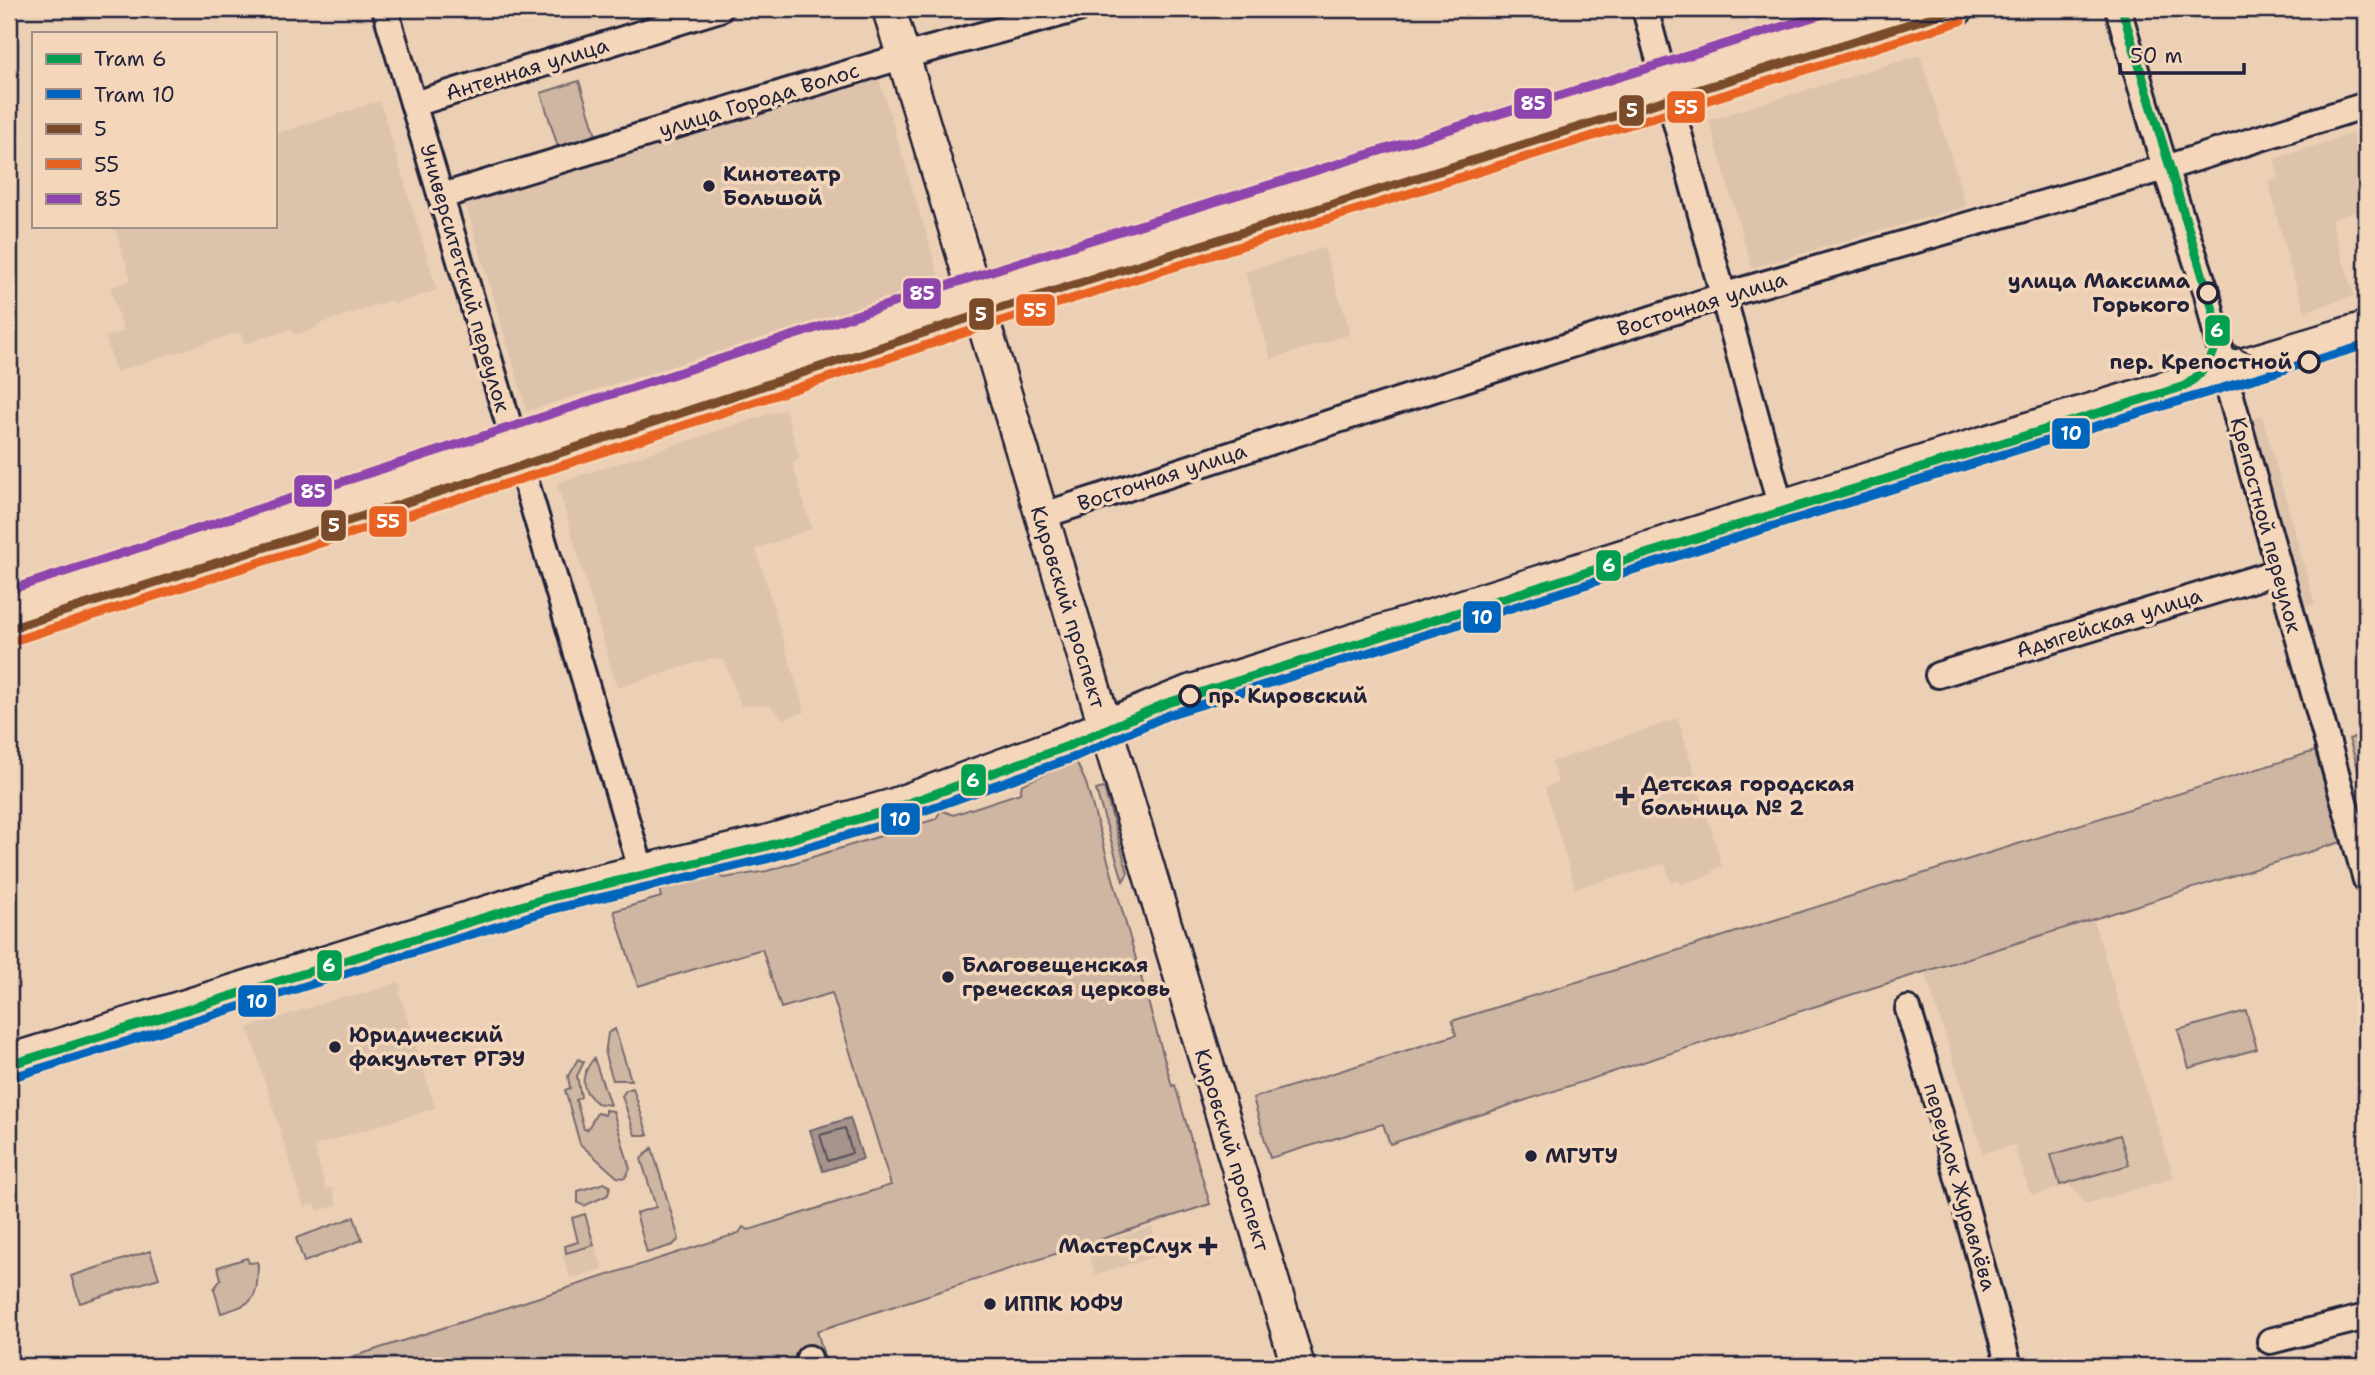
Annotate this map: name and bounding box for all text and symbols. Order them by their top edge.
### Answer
street label: Антенная улица [442,31,612,107]
legend [32,32,276,228]
scale bar [2120,32,2244,76]
text: 50 m [2130,42,2183,70]
text: Tram 6 [94,45,167,73]
street label: улица Города Волос [655,56,863,144]
text: Tram 10 [94,81,175,109]
line badge: 85 [1513,87,1553,120]
line badge: 55 [1666,90,1706,124]
text: 85 [1520,91,1546,116]
line badge: 5 [1618,94,1645,127]
text: 55 [1674,95,1698,120]
text: 5 [1626,98,1638,123]
text: 5 [94,115,107,143]
street label: Университетский переулок [413,141,517,415]
text: 55 [94,151,119,179]
place label: Кинотеатр Большой [723,160,841,212]
marker: Кинотеатр Большой [701,178,717,194]
text: 85 [94,185,121,213]
street label: Восточная улица [1614,265,1790,343]
place label: улица Максима Горького [2008,267,2191,319]
line badge: 85 [902,277,942,310]
text: 85 [909,281,935,306]
marker: улица Максима Горького [2197,282,2219,304]
line badge: 55 [1015,293,1056,327]
line badge: 5 [968,297,995,331]
text: 55 [1023,298,1047,323]
text: 5 [975,302,987,327]
line badge: 6 [2204,314,2231,347]
text: 6 [2210,318,2224,343]
place label: пер. Крепостной [2109,348,2292,376]
marker: пер. Крепостной [2298,351,2320,373]
street label: Крепостной переулок [2224,414,2308,636]
line badge: 10 [2051,417,2091,450]
text: 10 [2060,421,2082,446]
street label: Восточная улица [1074,436,1250,518]
line badge: 85 [293,474,333,508]
text: 85 [300,479,326,504]
street label: Кировский проспект [1024,502,1112,712]
line badge: 55 [368,505,408,538]
line badge: 5 [320,509,347,542]
text: 55 [376,509,400,534]
text: 5 [328,513,340,538]
line badge: 6 [1595,549,1622,582]
text: 6 [1602,553,1616,578]
street label: Адыгейская улица [2013,581,2205,665]
line badge: 10 [1462,600,1502,634]
text: 10 [1471,605,1493,630]
place label: пр. Кировский [1208,682,1368,710]
marker: пр. Кировский [1179,685,1201,707]
line badge: 6 [960,763,987,797]
text: 6 [966,768,980,793]
place label: Детская городская больница № 2 [1641,770,1855,822]
marker: Детская городская больница № 2 [1615,786,1635,806]
line badge: 10 [880,802,921,836]
text: 10 [889,807,911,832]
line badge: 6 [316,949,343,982]
place label: Благовещенская греческая церковь [962,951,1170,1003]
text: 6 [322,953,336,978]
marker: Благовещенская греческая церковь [940,969,956,985]
line badge: 10 [237,984,277,1018]
text: 10 [246,989,268,1014]
place label: Юридический факультет РГЭУ [349,1021,525,1073]
marker: Юридический факультет РГЭУ [327,1039,343,1055]
street label: Кировский проспект [1188,1045,1276,1255]
street label: переулок Журавлёва [1917,1080,2003,1294]
place label: МГУТУ [1545,1142,1618,1170]
marker: МГУТУ [1523,1148,1539,1164]
place label: МастерСлух [1058,1232,1192,1260]
marker: МастерСлух [1198,1236,1218,1256]
place label: ИППК ЮФУ [1004,1290,1123,1318]
marker: ИППК ЮФУ [982,1296,998,1312]

